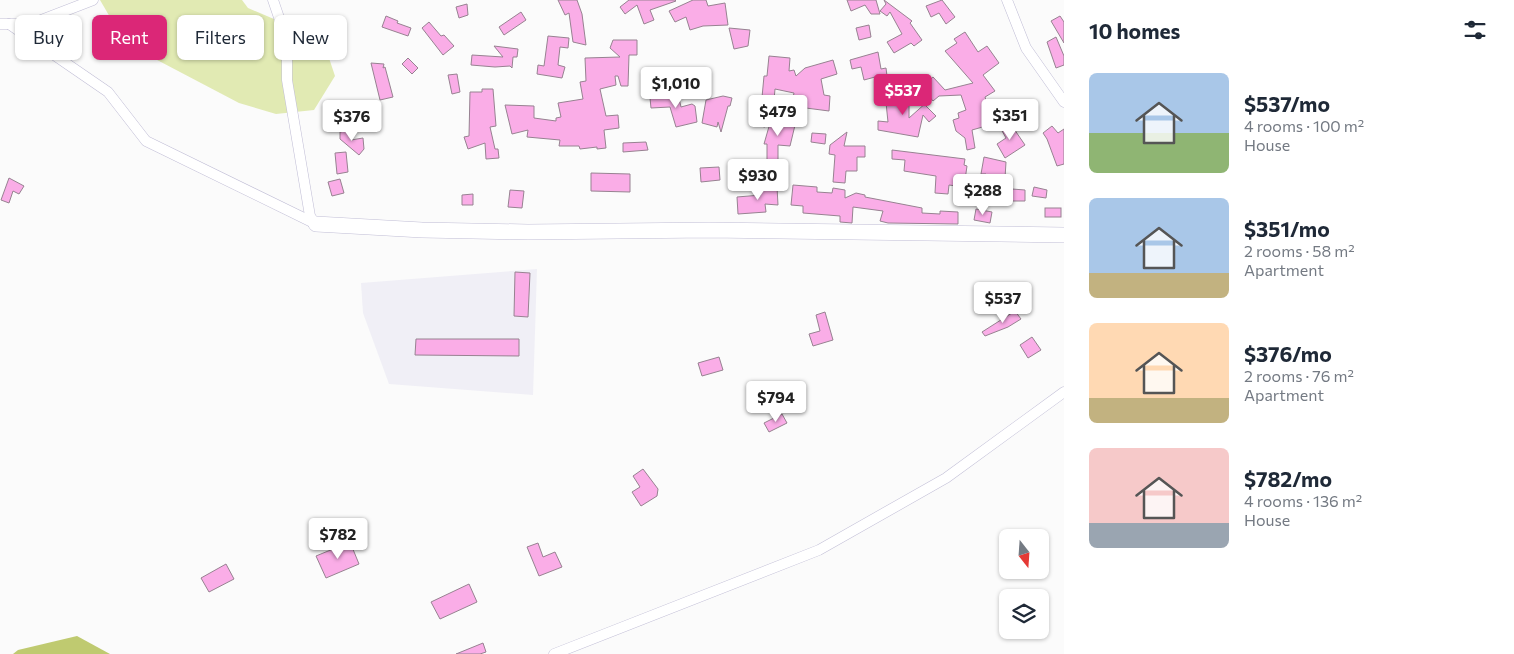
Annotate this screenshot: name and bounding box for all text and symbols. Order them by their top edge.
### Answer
chip: Buy [15,15,82,60]
chip: Rent [92,15,167,60]
chip: Filters [177,15,264,60]
chip: New [274,15,347,60]
icon: filters [1461,16,1489,44]
text: 10 homes [1089,18,1180,43]
pin: $1,010 [635,66,717,109]
text: $1,010 [652,73,700,92]
pin: $537 [873,74,933,116]
text: $537 [885,80,921,99]
text: $537/mo [1244,91,1330,116]
icon: home [1129,93,1189,153]
pin: $479 [748,94,808,137]
pin: $351 [980,98,1040,141]
pin: $376 [322,100,382,142]
text: $479 [759,101,797,120]
text: $351 [992,105,1028,124]
text: $376 [334,106,370,125]
text: 4 rooms · 100 m² [1244,116,1364,135]
text: House [1244,135,1290,154]
pin: $930 [728,158,788,201]
text: $930 [739,165,777,184]
pin: $288 [953,174,1013,216]
text: $288 [964,180,1002,199]
text: $351/mo [1244,216,1330,241]
icon: home [1129,218,1189,278]
text: 2 rooms · 58 m² [1244,241,1355,260]
text: Apartment [1244,260,1324,279]
pin: $537 [973,282,1033,324]
text: $537 [985,288,1021,307]
text: $376/mo [1244,341,1332,366]
icon: home [1129,343,1189,403]
text: 2 rooms · 76 m² [1244,366,1354,385]
pin: $794 [746,380,806,423]
text: Apartment [1244,385,1324,404]
text: $794 [757,387,795,406]
text: $782/mo [1244,466,1332,491]
icon: home [1129,468,1189,528]
text: 4 rooms · 136 m² [1244,491,1362,510]
text: House [1244,510,1290,529]
pin: $782 [308,518,368,560]
text: $782 [320,524,356,543]
north arrow [999,529,1049,579]
map controls [999,529,1049,639]
button: layers [999,589,1049,639]

